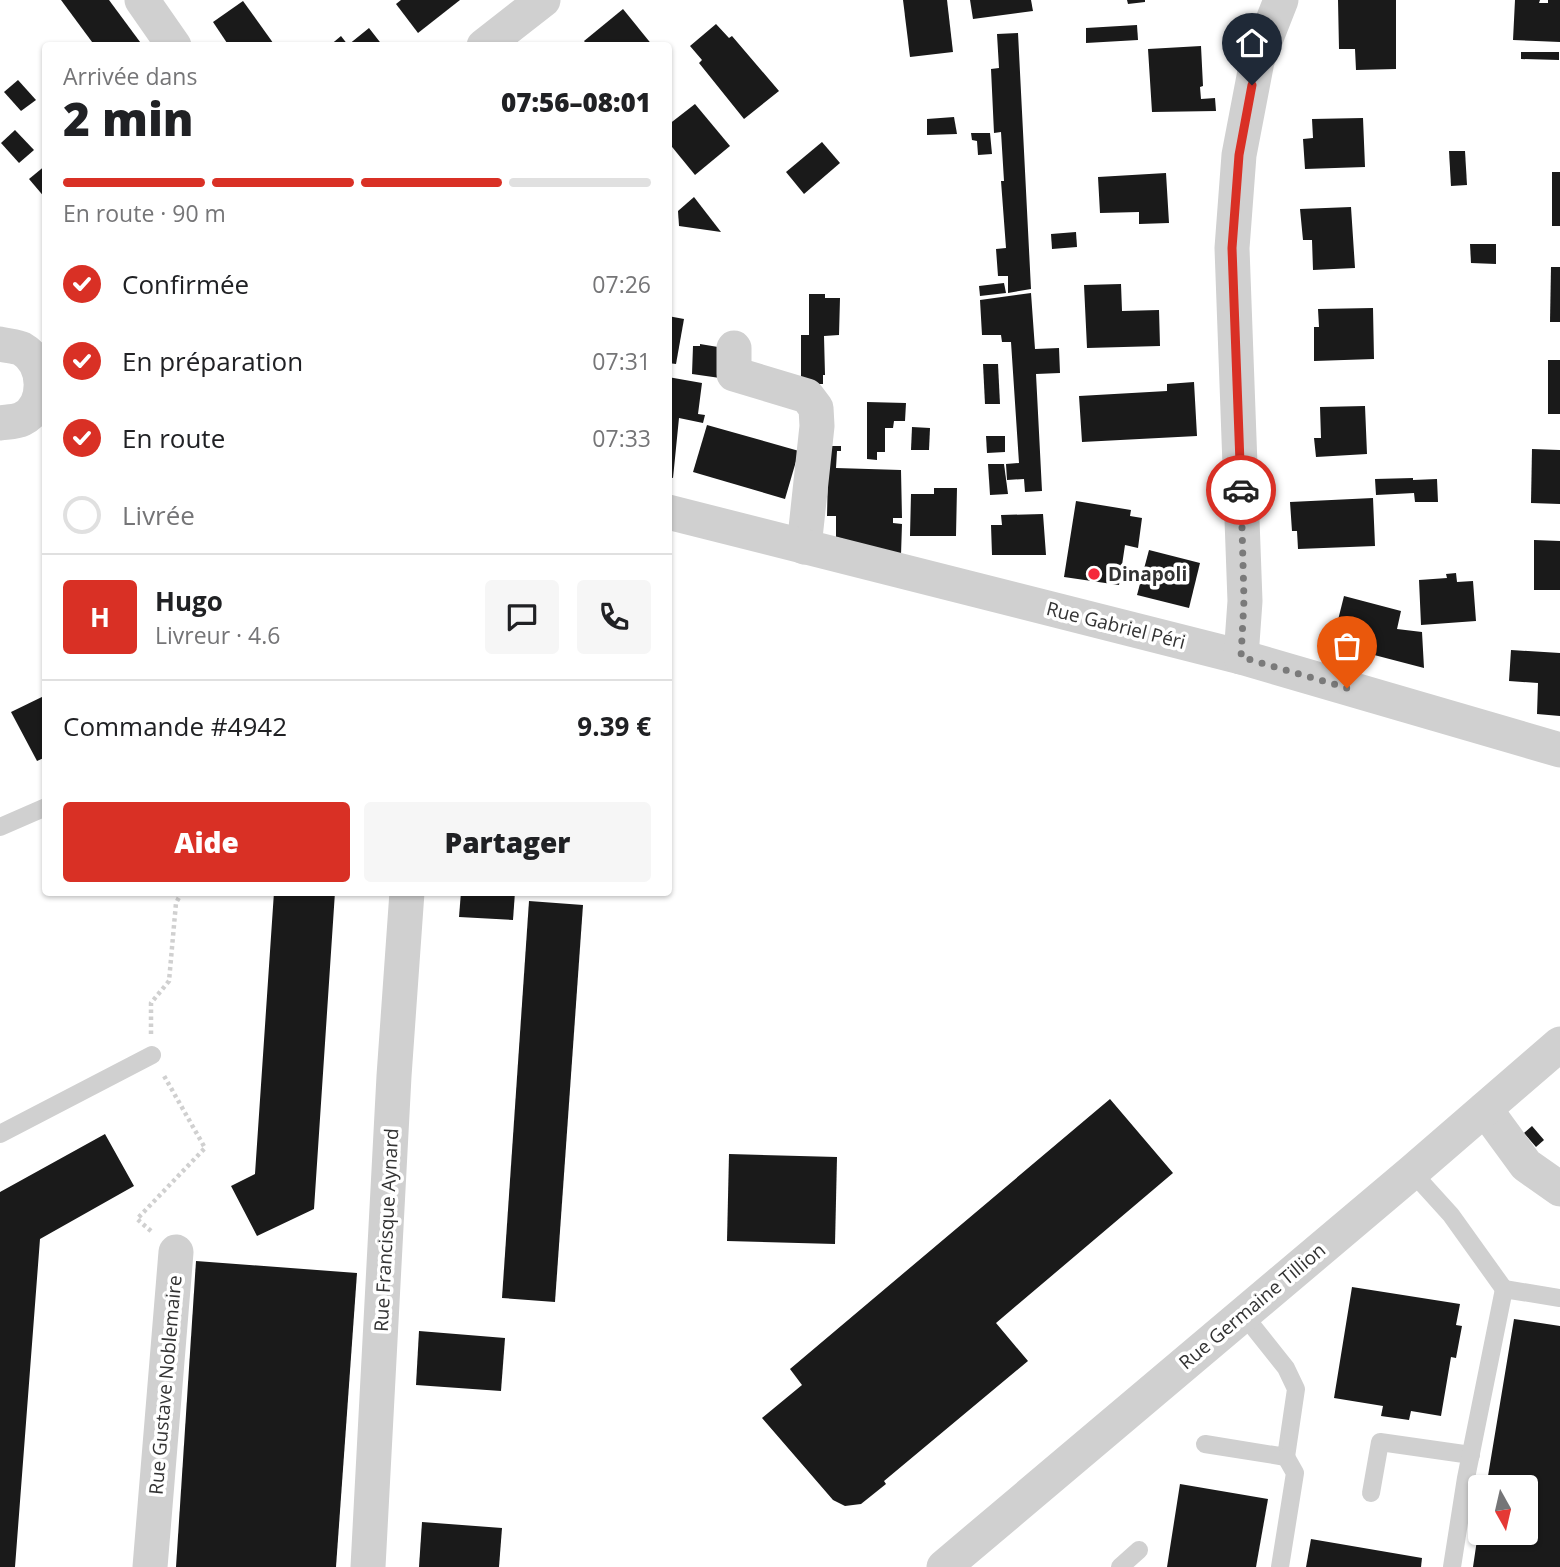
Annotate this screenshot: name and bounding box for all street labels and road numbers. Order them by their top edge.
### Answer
street label: Rue Gabriel Péri [1044,595,1188,655]
street label: Rue Francisque Aynard [368,1128,404,1332]
street label: Rue Germaine Tillion [1173,1237,1331,1375]
street label: Rue Gustave Noblemaire [142,1274,188,1496]

